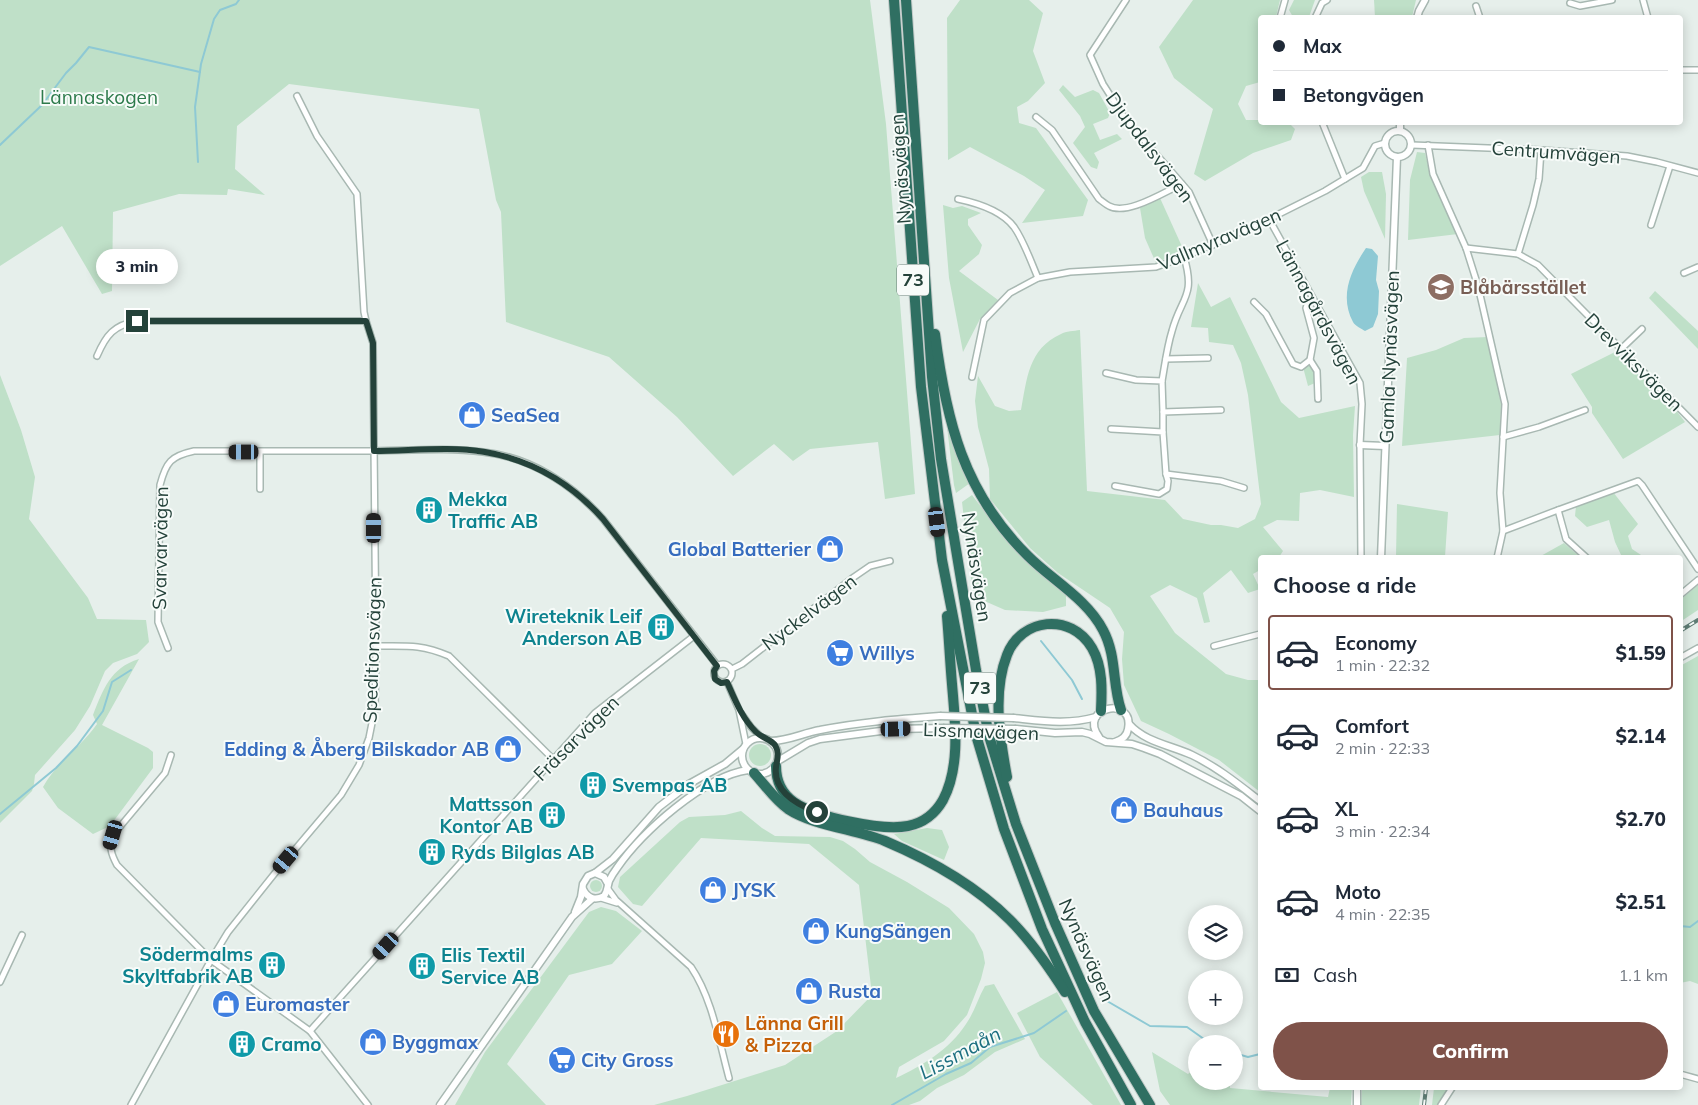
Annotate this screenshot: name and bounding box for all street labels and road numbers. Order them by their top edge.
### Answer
street label: Djupdalsvägen [1101,87,1199,207]
street label: Nynäsvägen [884,113,916,225]
street label: Centrumvägen [1491,136,1621,168]
street label: Vallmyravägen [1154,202,1284,276]
street label: Lännagårdsvägen [1271,236,1367,388]
road number: 73 [897,264,929,296]
street label: Gamla Nynäsvägen [1374,270,1404,444]
street label: Drevviksvägen [1580,308,1688,416]
street label: Svarvarvägen [147,486,173,610]
street label: Nynäsvägen [957,511,997,623]
street label: Nyckelvägen [757,569,861,655]
street label: Speditionsvägen [357,576,387,724]
road number: 73 [964,672,996,704]
street label: Fräsarvägen [528,690,624,786]
street label: Lissmavägen [923,717,1039,745]
street label: Nynäsvägen [1054,895,1120,1005]

